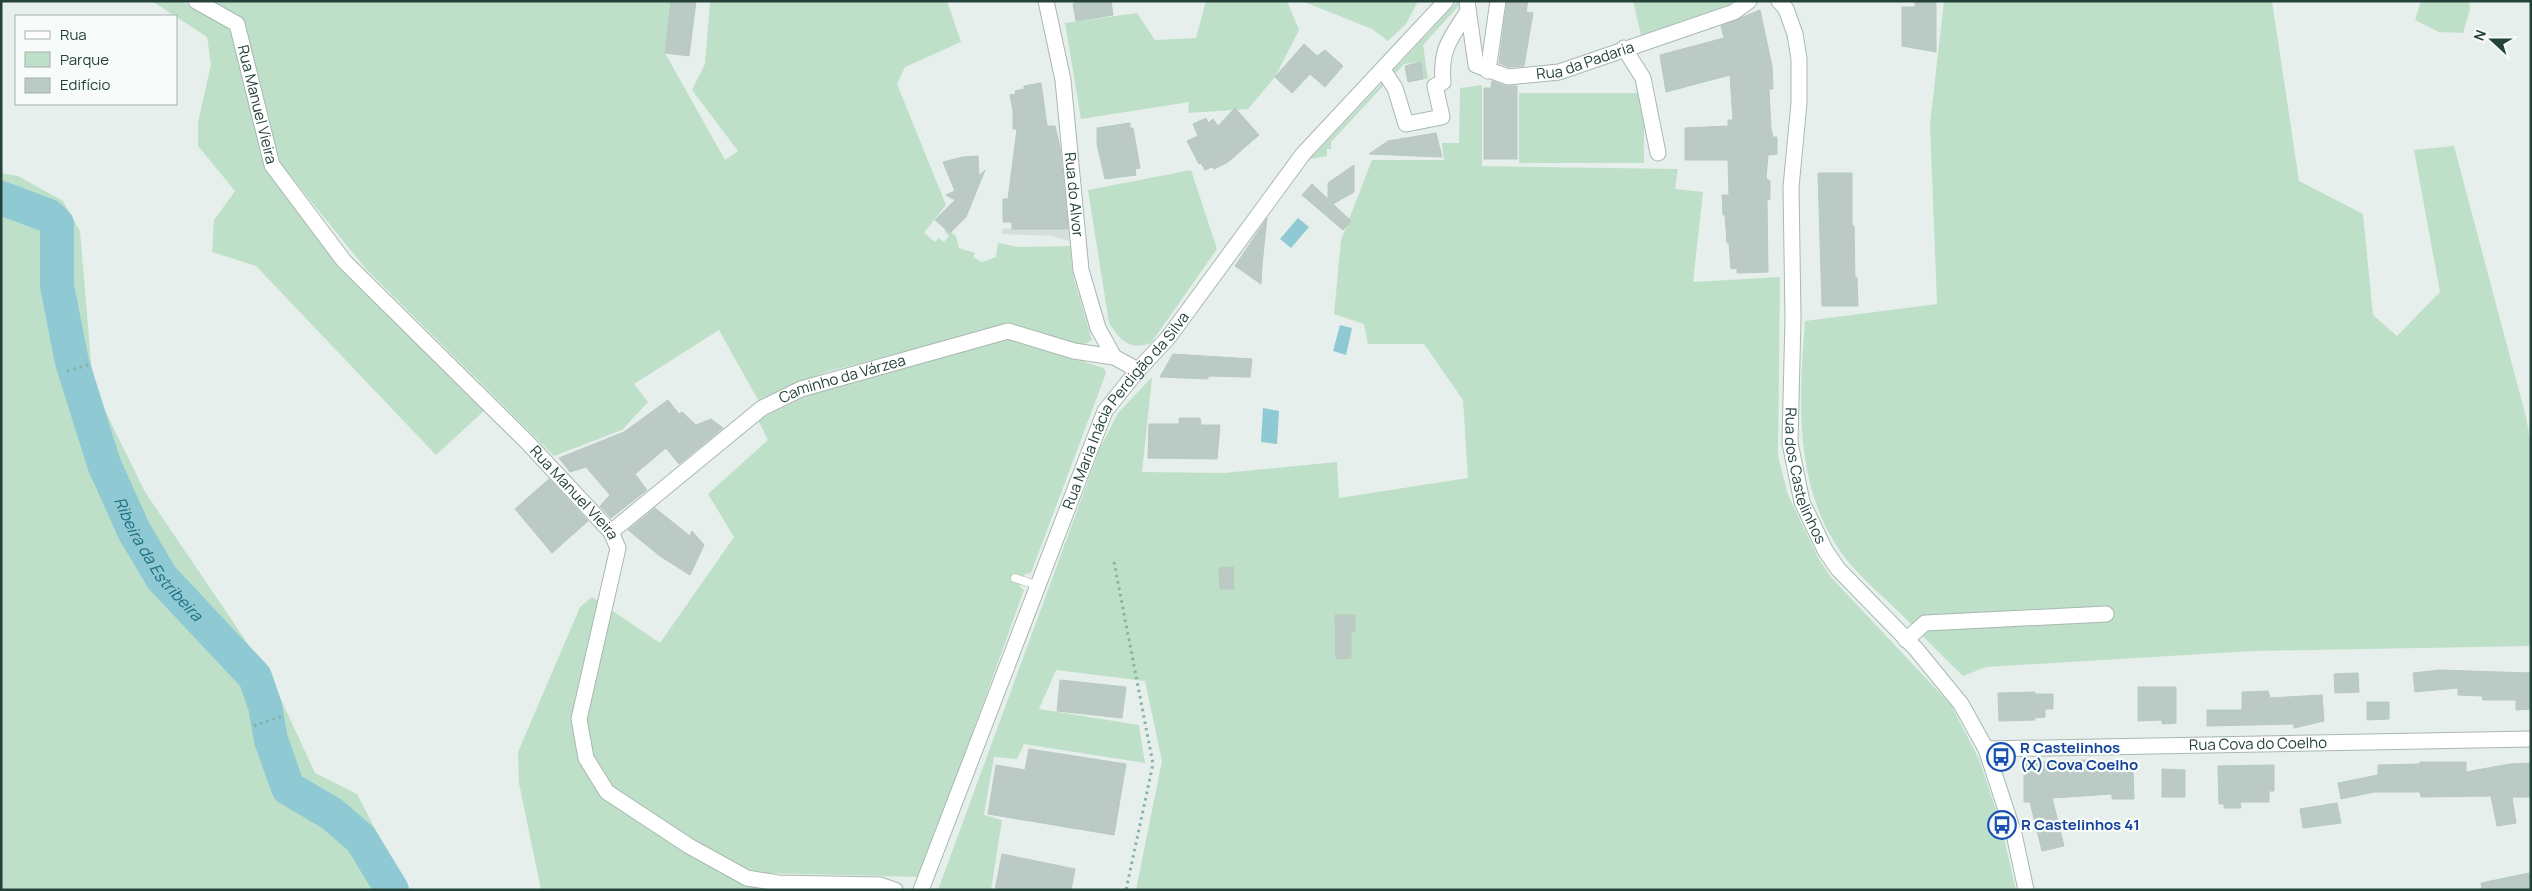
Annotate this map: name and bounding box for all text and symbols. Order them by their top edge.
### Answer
legend [15,15,178,105]
north arrow [2467,15,2517,65]
text: Rua [60,24,87,45]
text: N [2469,27,2490,43]
street label: Rua da Padaria [1535,36,1637,84]
street label: Rua Manuel Vieira [233,43,282,166]
text: Parque [60,49,109,70]
text: Edifício [60,74,111,95]
street label: Rua do Alvor [1060,151,1089,239]
street label: Rua Maria Inácia Perdigão da Silva [1057,307,1194,512]
street label: Caminho da Várzea [775,349,908,408]
street label: Rua dos Castelinhos [1780,407,1832,547]
street label: Rua Manuel Vieira [525,441,624,543]
water label: Ribeira da Estribeira [109,493,208,626]
street label: Rua Cova do Coelho [2189,732,2327,755]
place label: R Castelinhos (X) Cova Coelho [2020,737,2138,775]
bus stop icon: R Castelinhos (X) Cova Coelho [1986,742,2016,772]
bus stop icon: R Castelinhos 41 [1987,810,2017,840]
place label: R Castelinhos 41 [2021,814,2140,835]

